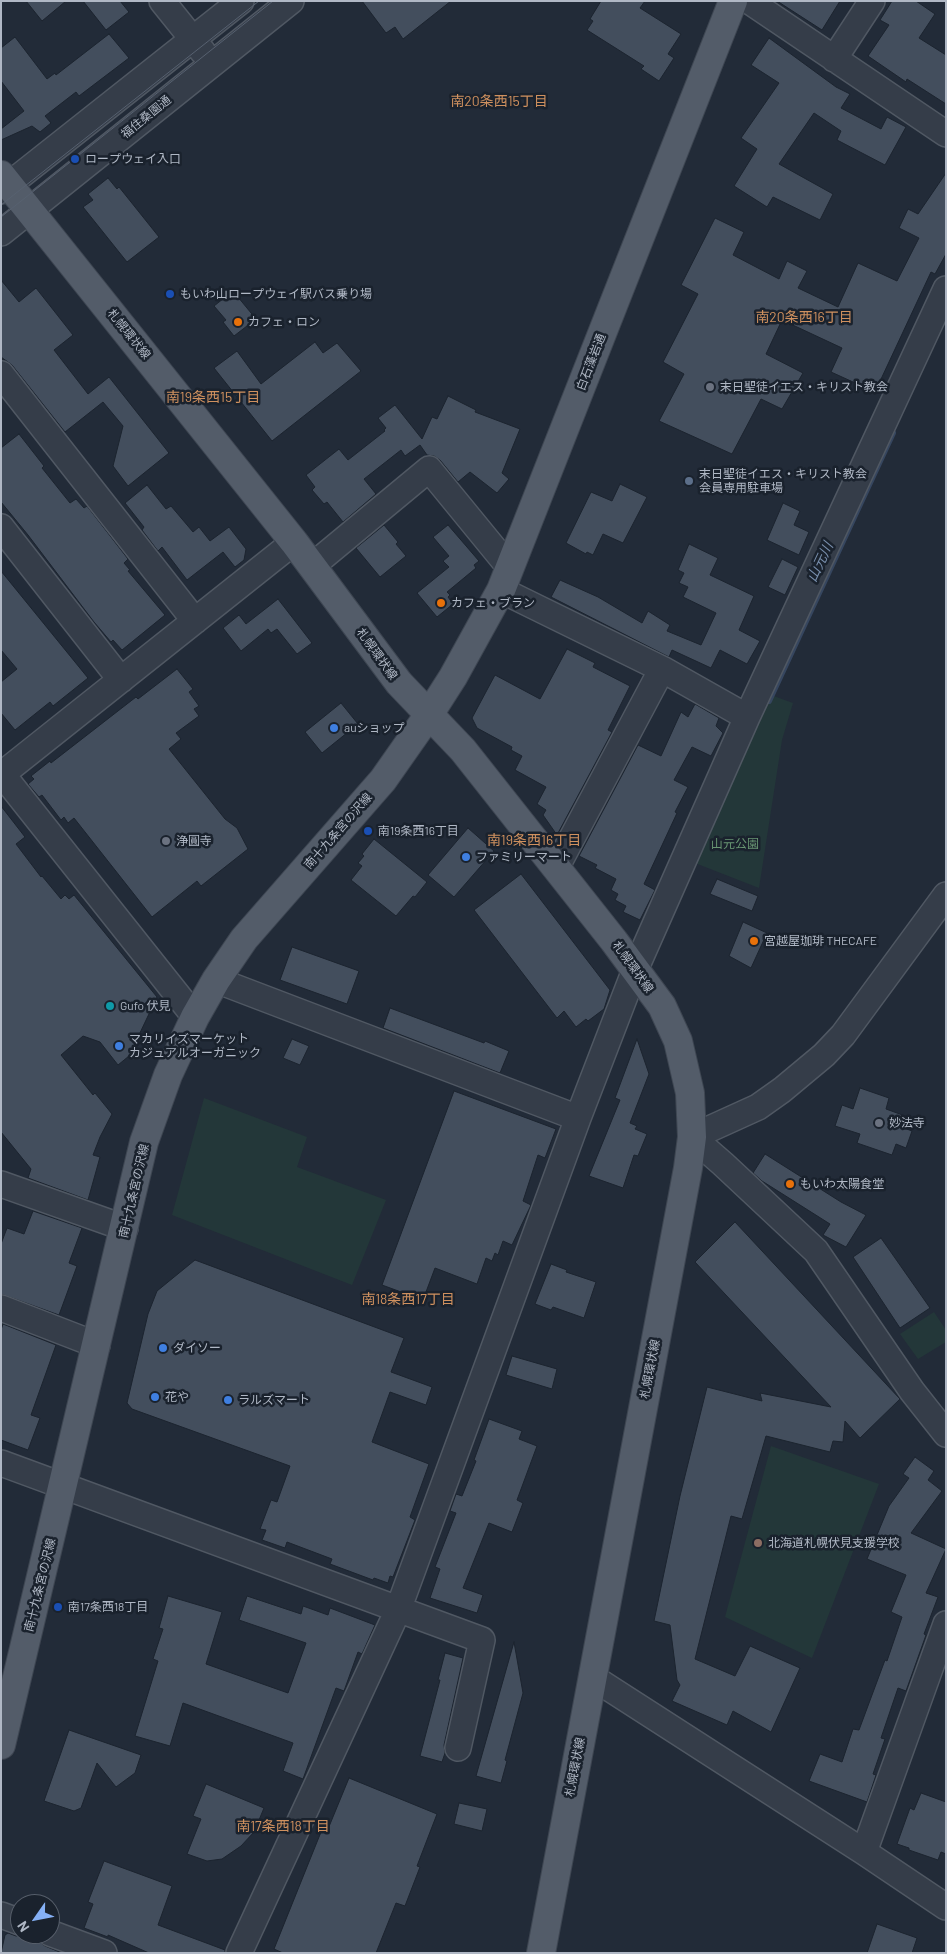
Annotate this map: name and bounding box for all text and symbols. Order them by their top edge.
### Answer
street label: 福住桑園通 [118,93,174,141]
district label: 南20条西15丁目 [450,93,548,109]
place label: ロープウェイ入口 [85,152,181,166]
marker: ロープウェイ入口 [69,153,81,165]
place label: もいわ山ロープウェイ駅バス乗り場 [180,287,372,301]
marker: もいわ山ロープウェイ駅バス乗り場 [164,288,176,300]
street label: 札幌環状線 [105,306,153,362]
district label: 南20条西16丁目 [755,309,853,325]
place label: カフェ・ロン [248,315,320,329]
marker: カフェ・ロン [232,316,244,328]
street label: 白石藻岩通 [574,331,608,393]
place label: 末日聖徒イエス・キリスト教会 [720,380,888,394]
marker: 末日聖徒イエス・キリスト教会 [704,381,716,393]
district label: 南19条西15丁目 [166,389,260,405]
place label: 末日聖徒イエス・キリスト教会 会員専用駐車場 [699,467,867,495]
marker: 末日聖徒イエス・キリスト教会 会員専用駐車場 [683,475,695,487]
water label: 山元川 [804,539,836,585]
place label: カフェ・ブラン [451,596,535,610]
marker: カフェ・ブラン [435,597,447,609]
street label: 札幌環状線 [354,625,400,683]
place label: auショップ [344,721,405,735]
marker: auショップ [328,722,340,734]
street label: 南十九条宮の沢線 [301,790,375,872]
place label: 南19条西16丁目 [378,824,459,838]
marker: 南19条西16丁目 [362,825,374,837]
district label: 南19条西16丁目 [487,832,581,848]
place label: 浄圓寺 [176,834,212,848]
marker: 浄圓寺 [160,835,172,847]
park label: 山元公園 [711,837,759,851]
place label: ファミリーマート [476,850,572,864]
marker: ファミリーマート [460,851,472,863]
place label: 宮越屋珈琲 THECAFE [764,934,877,948]
marker: 宮越屋珈琲 THECAFE [748,935,760,947]
street label: 札幌環状線 [610,938,656,996]
place label: Gufo 伏見 [120,999,170,1013]
marker: Gufo 伏見 [104,1000,116,1012]
place label: マカリイズマーケット カジュアルオーガニック [129,1032,261,1060]
marker: マカリイズマーケット カジュアルオーガニック [113,1040,125,1052]
place label: 妙法寺 [889,1116,925,1130]
marker: 妙法寺 [873,1117,885,1129]
street label: 南十九条宮の沢線 [116,1143,152,1239]
place label: もいわ太陽食堂 [800,1177,884,1191]
marker: もいわ太陽食堂 [784,1178,796,1190]
district label: 南18条西17丁目 [361,1291,455,1307]
street label: 札幌環状線 [637,1338,663,1400]
place label: ダイソー [173,1341,221,1355]
marker: ダイソー [157,1342,169,1354]
place label: 花や [165,1390,189,1404]
marker: 花や [149,1391,161,1403]
place label: ラルズマート [238,1393,310,1407]
marker: ラルズマート [222,1394,234,1406]
place label: 北海道札幌伏見支援学校 [768,1536,900,1550]
street label: 南十九条宮の沢線 [21,1537,59,1633]
marker: 北海道札幌伏見支援学校 [752,1537,764,1549]
place label: 南17条西18丁目 [68,1600,148,1614]
marker: 南17条西18丁目 [52,1601,64,1613]
street label: 札幌環状線 [562,1736,588,1798]
district label: 南17条西18丁目 [236,1818,330,1834]
north arrow [10,1894,60,1944]
text: N [13,1918,33,1935]

